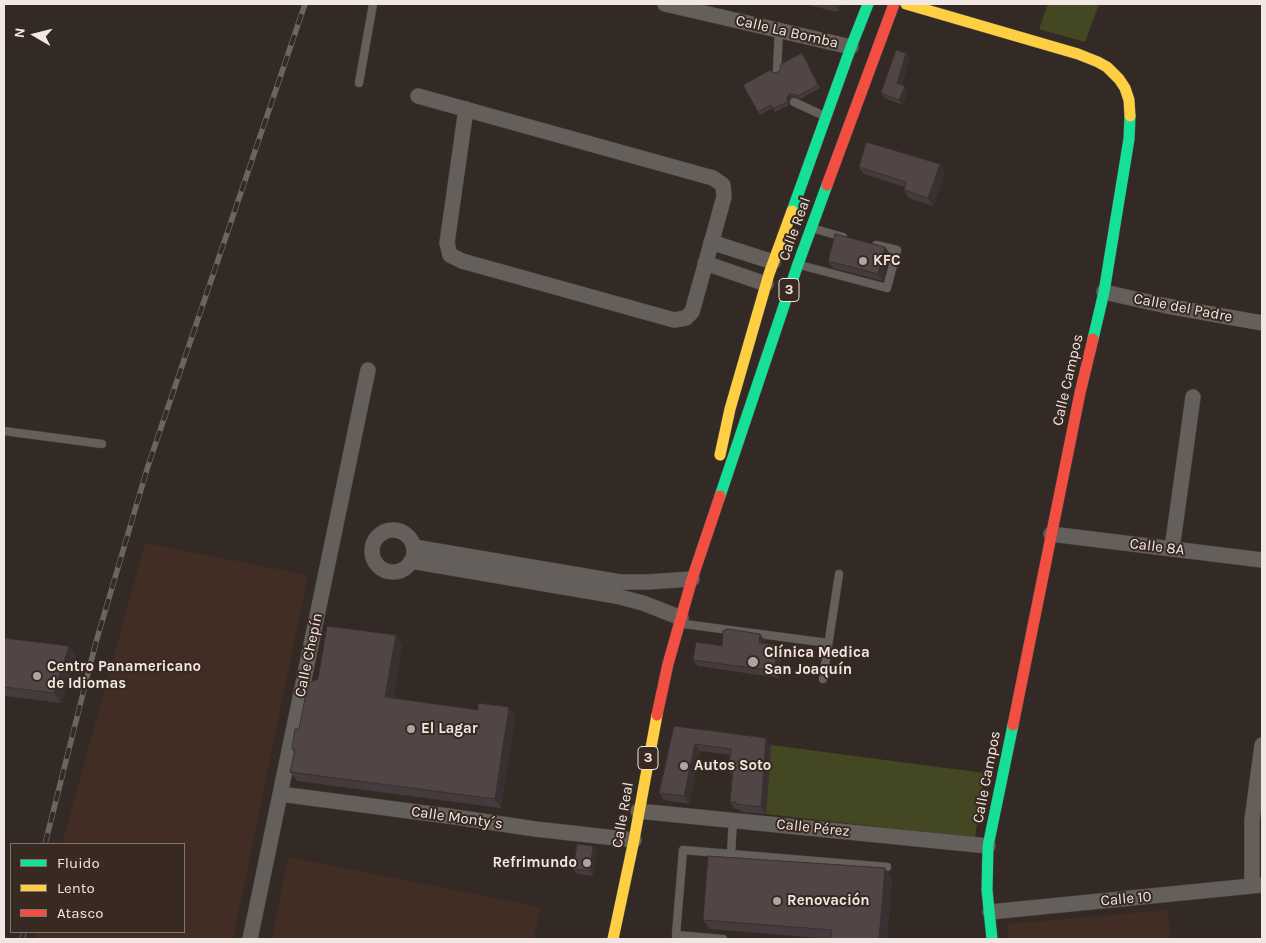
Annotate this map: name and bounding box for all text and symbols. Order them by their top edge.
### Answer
north arrow [10,10,60,60]
street label: Calle La Bomba [734,11,840,53]
text: N [11,27,29,39]
street label: Calle Real [775,195,815,263]
place label: KFC [873,252,901,270]
marker: KFC [857,255,869,267]
road number: 3 [779,278,799,302]
street label: Calle del Padre [1132,290,1234,326]
street label: Calle Campos [1049,332,1087,428]
street label: Calle 8A [1129,535,1185,559]
street label: Calle Chepín [291,611,327,699]
place label: Clínica Medica San Joaquín [764,644,870,679]
marker: Clínica Medica San Joaquín [746,655,760,669]
place label: Centro Panamericano de Idiomas [47,658,201,693]
marker: Centro Panamericano de Idiomas [31,670,43,682]
place label: El Lagar [421,720,478,738]
marker: El Lagar [405,723,417,735]
street label: Calle Campos [969,729,1005,825]
road number: 3 [638,746,658,770]
place label: Autos Soto [694,757,771,775]
marker: Autos Soto [678,760,690,772]
street label: Calle Real [608,781,638,849]
street label: Calle Monty´s [410,803,504,833]
street label: Calle Pérez [776,815,850,841]
legend [10,843,185,933]
text: Fluido [57,854,100,872]
place label: Refrimundo [492,854,577,872]
marker: Refrimundo [581,857,593,869]
text: Lento [57,879,95,897]
street label: Calle 10 [1100,888,1152,910]
place label: Renovación [787,892,870,910]
marker: Renovación [771,895,783,907]
text: Atasco [57,904,103,922]

